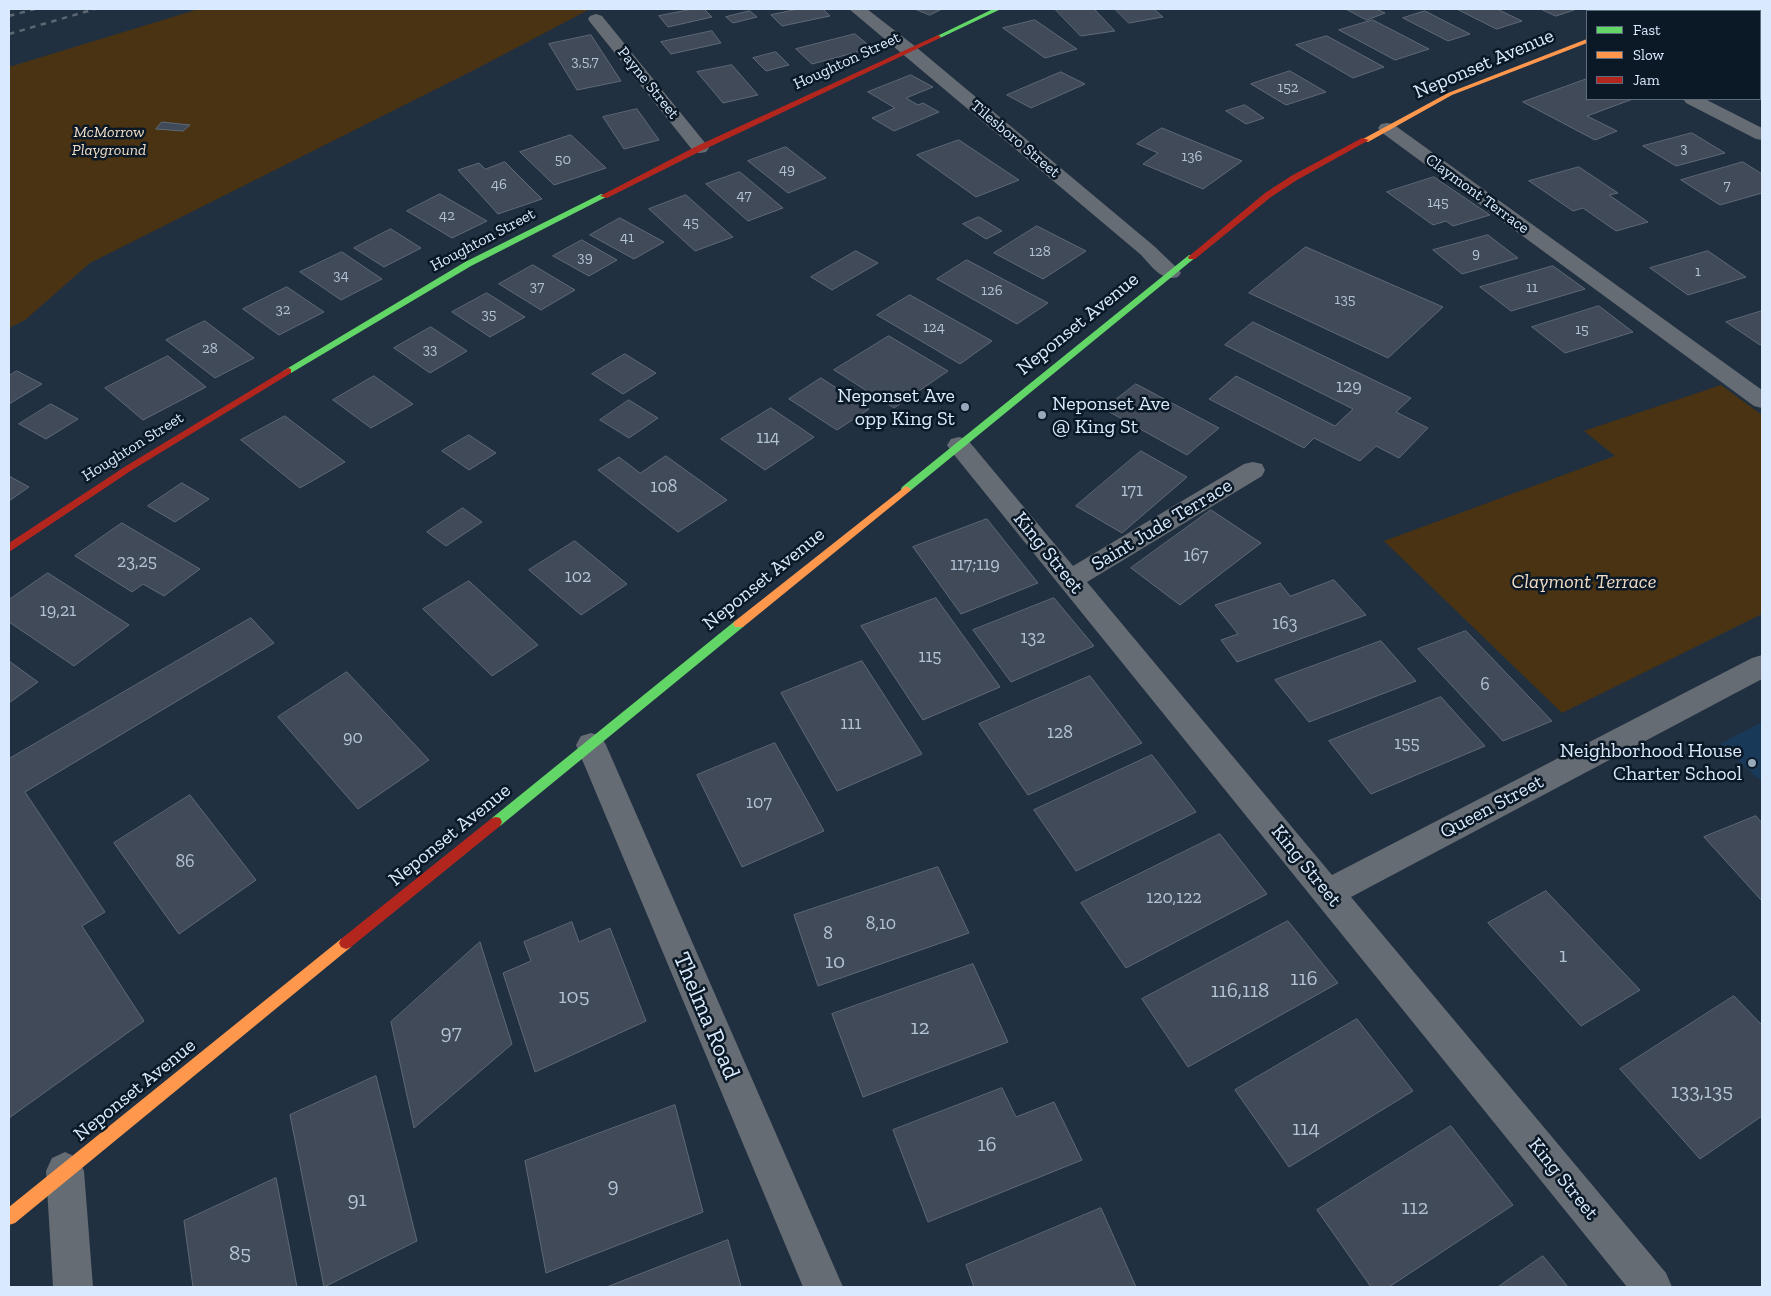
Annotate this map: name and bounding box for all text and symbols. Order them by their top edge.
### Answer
legend [1586,10,1761,100]
text: Fast [1633,21,1661,39]
street label: Neponset Avenue [1410,24,1558,104]
street label: Houghton Street [791,28,903,94]
street label: Payne Street [613,43,683,123]
text: Slow [1633,46,1664,64]
house number: 3,5,7 [571,53,599,71]
text: Jam [1633,71,1660,89]
house number: 152 [1277,79,1299,97]
street label: Tilesboro Street [966,96,1064,182]
park label: McMorrow Playground [72,122,146,160]
house number: 3 [1680,140,1688,158]
house number: 136 [1181,148,1203,166]
street label: Claymont Terrace [1421,150,1533,238]
house number: 50 [555,151,571,169]
house number: 49 [779,161,795,179]
house number: 46 [491,176,507,194]
house number: 7 [1723,177,1731,195]
house number: 47 [737,187,751,205]
house number: 145 [1427,194,1449,212]
street label: Houghton Street [427,204,539,276]
house number: 42 [439,207,455,225]
house number: 45 [683,214,699,232]
house number: 41 [620,229,634,247]
house number: 128 [1029,243,1051,261]
house number: 9 [1472,245,1480,263]
house number: 39 [577,249,593,267]
house number: 1 [1695,263,1701,281]
house number: 34 [333,267,349,285]
street label: Neponset Avenue [1012,268,1144,380]
house number: 37 [530,278,544,296]
house number: 11 [1526,279,1538,297]
house number: 126 [981,282,1003,300]
house number: 135 [1335,291,1355,309]
house number: 32 [275,301,291,319]
house number: 35 [481,306,497,324]
house number: 124 [923,319,945,337]
house number: 15 [1575,321,1589,339]
house number: 28 [202,340,218,358]
house number: 33 [423,341,437,359]
house number: 129 [1336,376,1362,398]
place label: Neponset Ave opp King St [837,384,955,431]
place label: Neponset Ave @ King St [1052,392,1170,439]
marker: Neponset Ave opp King St [959,401,971,413]
street label: Houghton Street [79,408,187,486]
marker: Neponset Ave @ King St [1036,409,1048,421]
house number: 114 [756,427,780,449]
street label: Saint Jude Terrace [1087,474,1237,576]
house number: 108 [651,476,677,498]
house number: 171 [1121,480,1143,502]
street label: King Street [1008,507,1088,599]
street label: Neponset Avenue [698,523,830,635]
house number: 167 [1184,545,1208,567]
house number: 23,25 [117,551,157,573]
house number: 117;119 [950,554,1000,576]
house number: 102 [565,566,591,588]
park label: Claymont Terrace [1512,570,1656,594]
house number: 19,21 [40,600,76,622]
house number: 163 [1272,613,1298,635]
house number: 132 [1020,627,1046,649]
house number: 115 [918,646,942,668]
house number: 6 [1480,674,1490,696]
house number: 111 [841,713,861,735]
house number: 128 [1047,722,1073,744]
house number: 90 [343,727,363,749]
house number: 155 [1394,733,1420,755]
place label: Neighborhood House Charter School [1560,739,1742,786]
marker: Neighborhood House Charter School [1746,757,1758,769]
street label: Queen Street [1436,770,1548,844]
street label: Neponset Avenue [384,779,516,891]
house number: 107 [746,792,772,814]
street label: King Street [1266,820,1346,912]
house number: 86 [175,851,195,873]
house number: 120,122 [1146,887,1202,909]
house number: 8,10 [866,913,896,935]
house number: 8 [823,923,833,945]
house number: 1 [1559,943,1567,969]
street label: Thelma Road [666,948,746,1084]
house number: 10 [825,949,845,975]
house number: 116 [1290,966,1318,992]
house number: 116,118 [1211,978,1269,1004]
house number: 105 [559,984,589,1010]
house number: 12 [911,1015,929,1041]
house number: 97 [440,1020,462,1046]
street label: Neponset Avenue [69,1034,201,1146]
house number: 133,135 [1671,1079,1733,1105]
house number: 114 [1292,1116,1320,1142]
house number: 16 [977,1132,997,1158]
street label: King Street [1523,1133,1603,1225]
house number: 9 [607,1173,619,1199]
house number: 91 [347,1187,367,1213]
house number: 112 [1402,1195,1428,1221]
house number: 85 [229,1241,251,1267]

